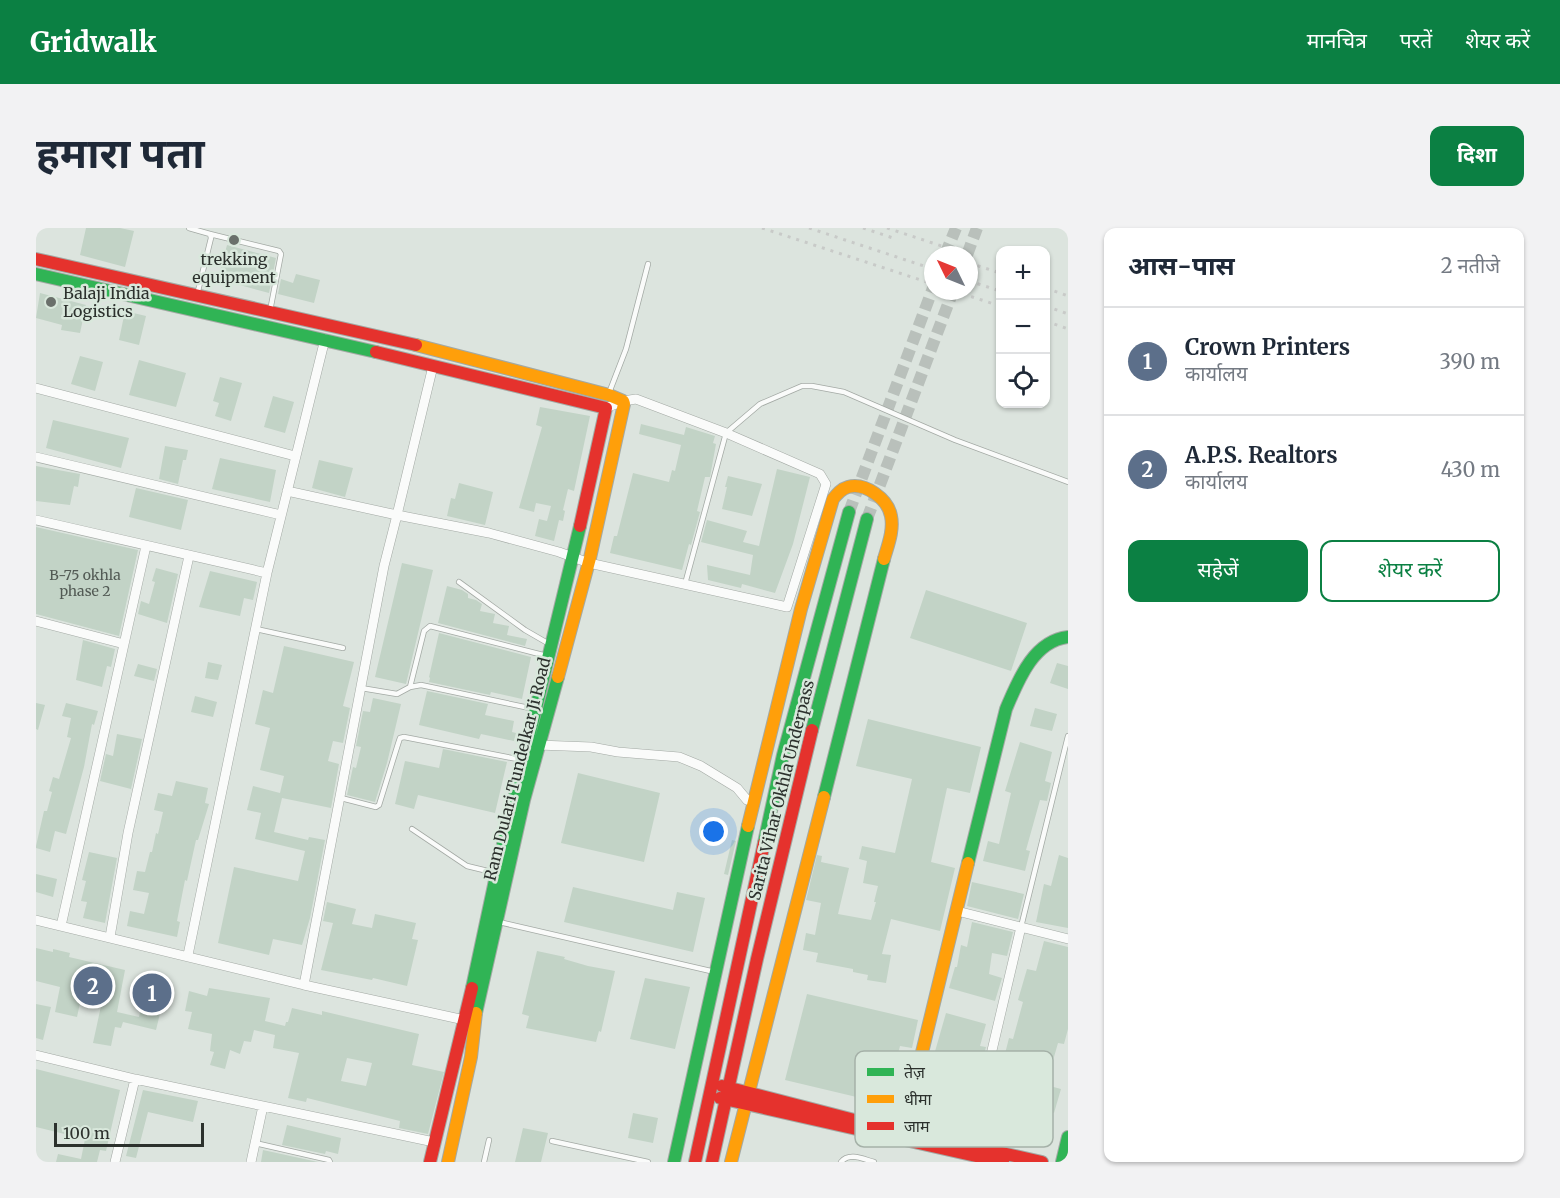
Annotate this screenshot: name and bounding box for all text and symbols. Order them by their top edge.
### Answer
text: Gridwalk [30,24,157,60]
text: मानचित्र [1307,27,1367,54]
text: परतें [1400,27,1432,54]
text: शेयर करें [1465,27,1530,54]
button: दिशा [1430,126,1524,186]
text: हमारा पता [36,127,205,179]
marker: trekking equipment [227,233,241,247]
north arrow [924,246,978,300]
map controls [996,246,1050,408]
button: + [996,246,1050,300]
place label: trekking equipment [192,249,277,287]
text: आस-पास [1128,249,1235,282]
text: 2 नतीजे [1441,253,1500,278]
place label: Balaji India Logistics [63,283,150,321]
marker: Balaji India Logistics [44,295,58,309]
button: − [996,300,1050,354]
text: Crown Printers [1185,333,1350,361]
text: 1 [1143,349,1152,374]
text: 390 m [1440,349,1500,374]
button: locate [996,354,1050,408]
text: कार्यालय [1185,361,1247,386]
text: A.P.S. Realtors [1185,441,1338,469]
text: 2 [1142,457,1153,482]
text: 430 m [1441,457,1500,482]
text: कार्यालय [1185,469,1247,494]
button: सहेजें [1128,540,1308,602]
button: शेयर करें [1320,540,1500,602]
house number: B-75 okhla phase 2 [49,566,121,600]
street label: Ram Dulari Tundelkar Ji Road [480,655,555,883]
street label: Sarita Vihar Okhla Underpass [744,678,818,902]
your location [699,817,728,846]
pin: 2 [74,964,112,1008]
pin: 1 [132,970,172,1016]
legend [855,1051,1053,1147]
text: तेज़ [904,1062,926,1082]
text: धीमा [904,1089,933,1109]
text: जाम [904,1116,930,1136]
scale bar [54,1120,204,1148]
text: 100 m [63,1123,110,1143]

